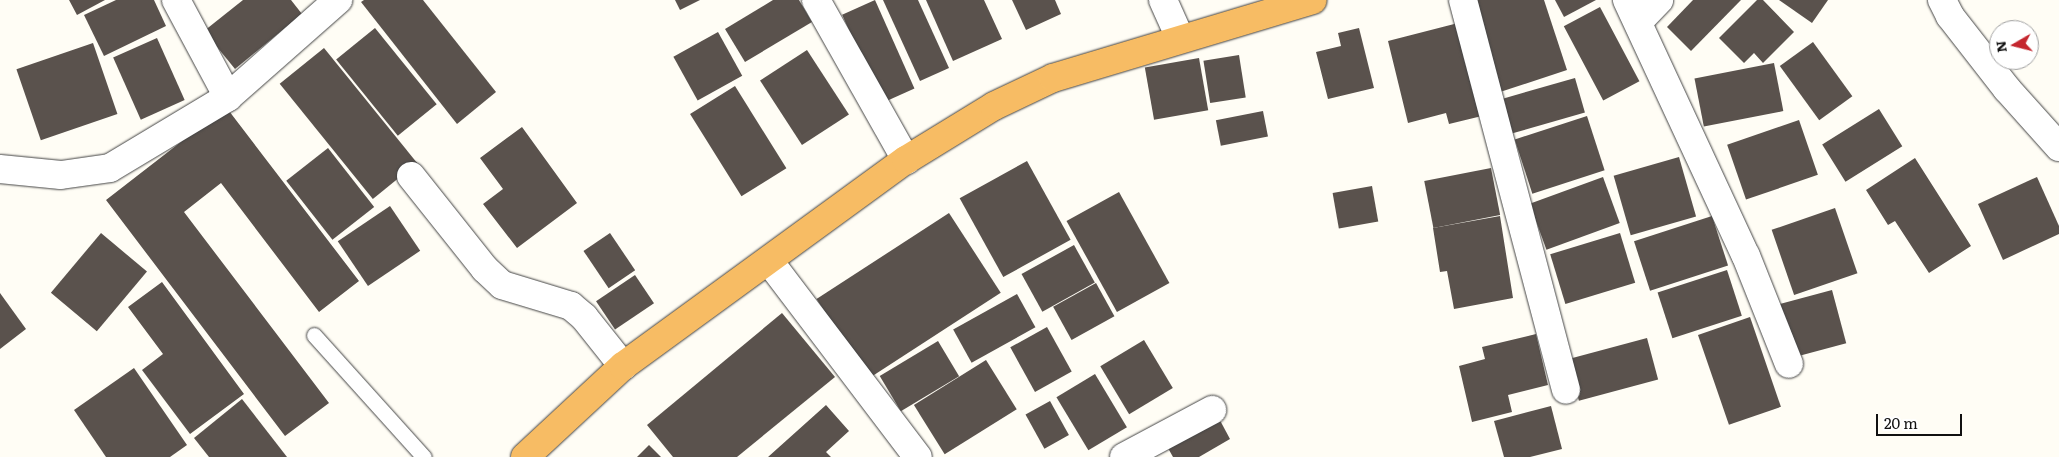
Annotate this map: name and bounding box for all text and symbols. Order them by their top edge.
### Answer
north arrow [1989,20,2039,70]
text: N [1989,40,2011,54]
scale bar [1879,404,1965,436]
text: 20 m [1884,411,1918,434]

